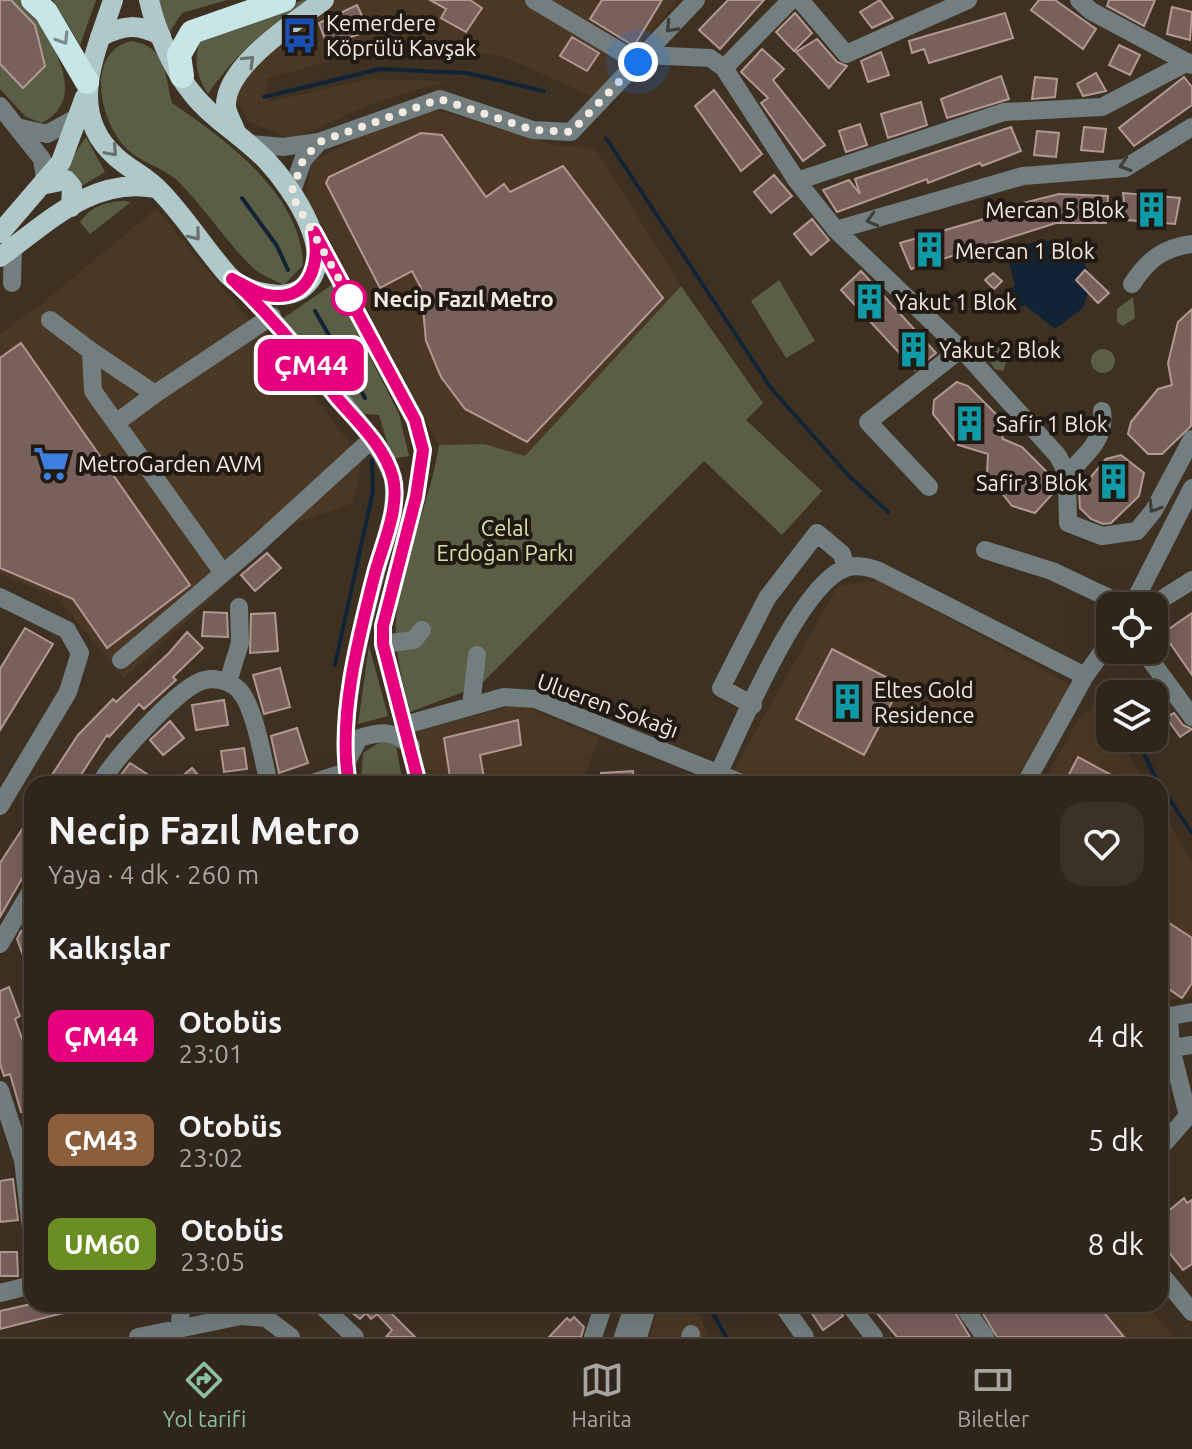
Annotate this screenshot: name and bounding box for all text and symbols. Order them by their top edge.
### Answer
place label: Kemerdere Köprülü Kavşak [326,10,476,60]
bus stop icon: Kemerdere Köprülü Kavşak [281,16,319,54]
one-way arrow [666,18,680,33]
one-way arrow [53,30,68,45]
your location [618,42,658,82]
one-way arrow [240,56,254,70]
one-way arrow [102,141,116,156]
one-way arrow [1119,156,1133,172]
building icon: Mercan 5 Blok [1132,190,1170,228]
place label: Mercan 5 Blok [985,197,1125,222]
one-way arrow [866,211,880,227]
one-way arrow [185,225,199,240]
building icon: Mercan 1 Blok [910,231,948,269]
place label: Mercan 1 Blok [955,238,1095,263]
marker: Necip Fazıl Metro [332,281,366,315]
building icon: Yakut 1 Blok [850,282,888,320]
place label: Necip Fazıl Metro [373,286,554,311]
place label: Yakut 1 Blok [895,289,1017,314]
building icon: Yakut 2 Blok [894,330,932,368]
place label: Yakut 2 Blok [939,337,1061,362]
line badge: ÇM44 [255,339,367,391]
text: ÇM44 [274,349,348,380]
building icon: Safir 1 Blok [951,404,989,442]
place label: Safir 1 Blok [996,411,1108,436]
supermarket icon: MetroGarden AVM [33,444,71,482]
place label: MetroGarden AVM [78,451,262,476]
building icon: Safir 3 Blok [1095,463,1133,501]
place label: Safir 3 Blok [976,470,1088,495]
one-way arrow [1149,499,1164,513]
park label: Celal Erdoğan Parkı [436,515,574,565]
map controls [1096,592,1168,752]
button: locate [1096,592,1168,664]
street label: Ulueren Sokağı [534,668,682,742]
place label: Eltes Gold Residence [874,677,975,727]
button: layers [1096,680,1168,752]
building icon: Eltes Gold Residence [829,683,867,721]
button: heart [1060,802,1144,886]
text: Necip Fazıl Metro [48,809,360,851]
text: Yaya · 4 dk · 260 m [48,860,259,889]
text: Kalkışlar [48,931,171,965]
text: Otobüs [178,1005,282,1039]
text: 4 dk [1088,1019,1144,1053]
text: ÇM44 [64,1020,138,1051]
text: 23:01 [178,1039,243,1068]
text: Otobüs [178,1109,282,1143]
text: 5 dk [1088,1123,1144,1157]
text: ÇM43 [64,1124,138,1155]
text: 23:02 [178,1143,243,1172]
text: Otobüs [180,1213,284,1247]
text: 8 dk [1088,1227,1144,1261]
text: UM60 [64,1228,140,1259]
text: 23:05 [180,1247,245,1276]
tab: Yol tarifi [163,1358,246,1431]
tab: Harita [572,1358,632,1431]
tab: Biletler [957,1358,1029,1431]

